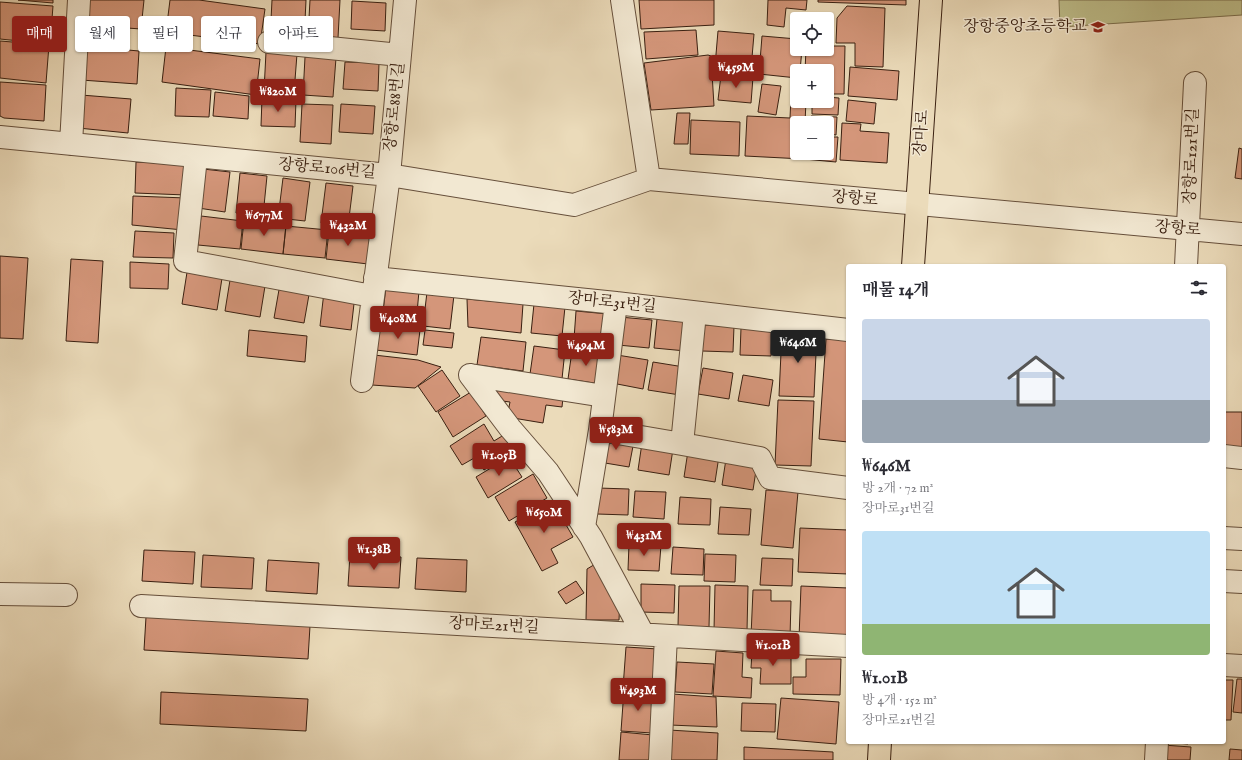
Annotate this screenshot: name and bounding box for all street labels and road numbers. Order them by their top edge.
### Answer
street label: 장항로88번길 [380,61,410,153]
street label: 장항로121번길 [1180,107,1204,205]
street label: 장마로 [910,109,934,157]
street label: 장항로106번길 [277,155,377,183]
street label: 장항로 [831,187,880,211]
street label: 장항로 [1154,217,1203,241]
street label: 장마로31번길 [567,288,657,318]
street label: 장마로21번길 [448,614,540,638]

